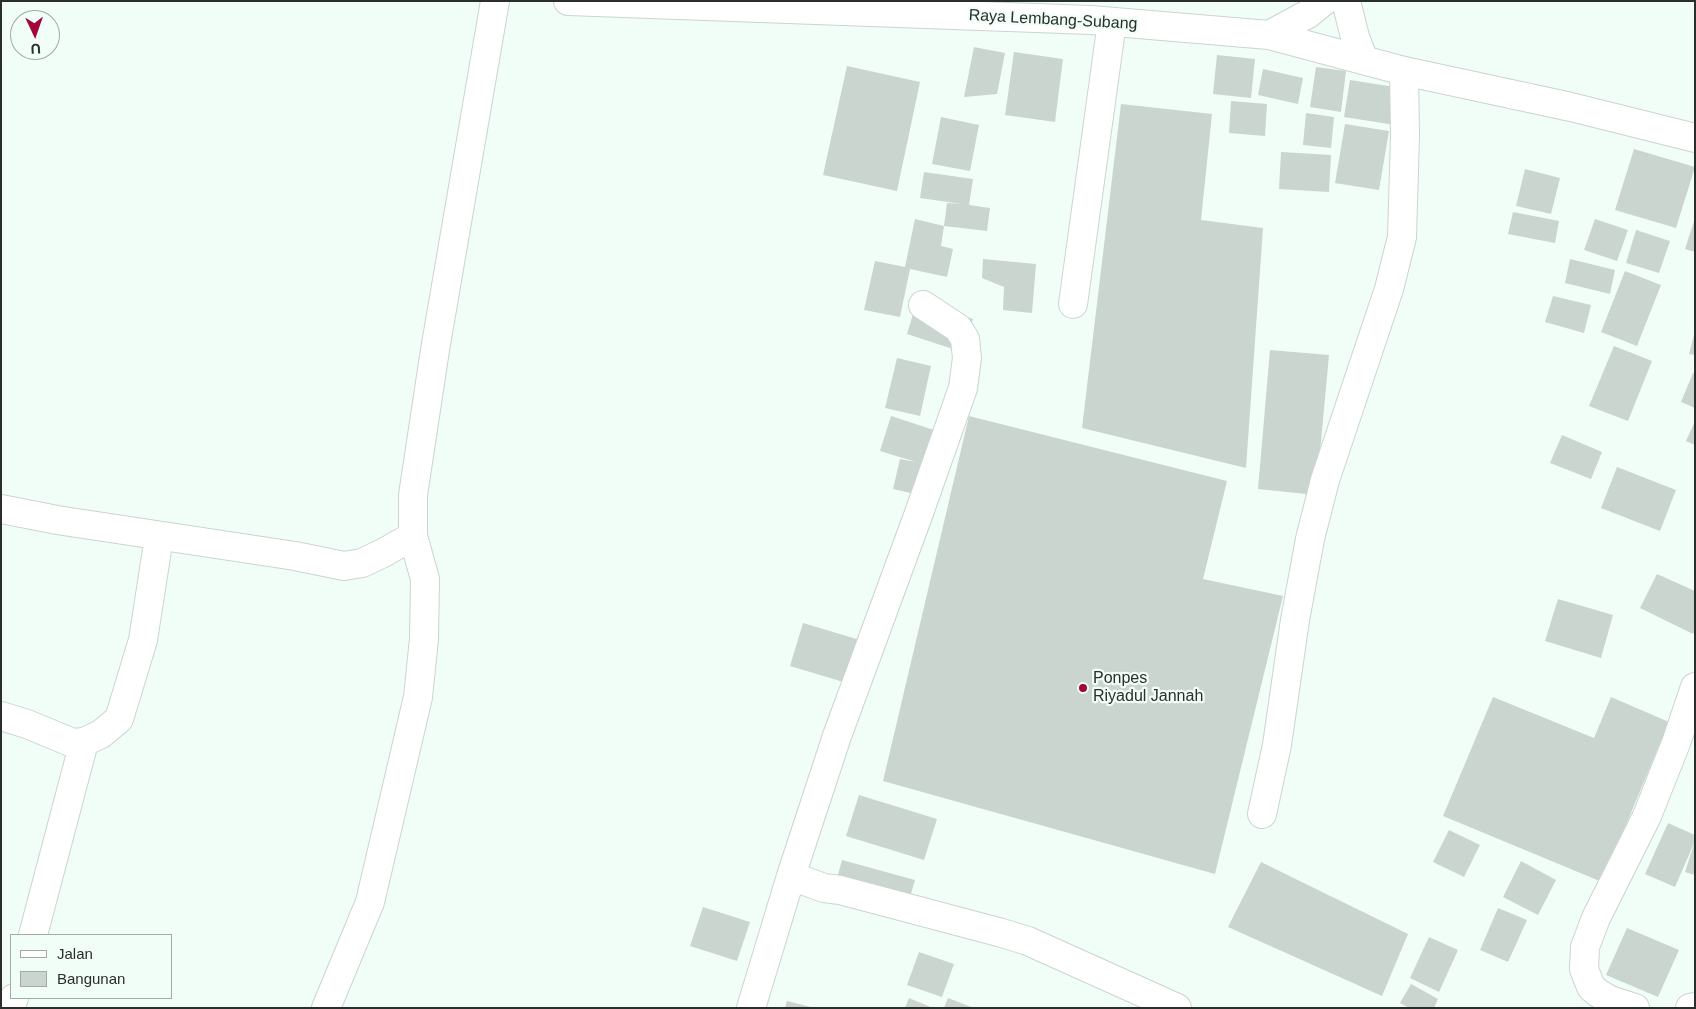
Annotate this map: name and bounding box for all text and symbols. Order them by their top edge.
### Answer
street label: Raya Lembang-Subang [968,6,1138,34]
north arrow [10,10,60,60]
text: U [30,41,41,57]
place label: Ponpes Riyadul Jannah [1093,669,1203,707]
marker: Ponpes Riyadul Jannah [1077,682,1089,694]
legend [10,934,172,999]
text: Jalan [57,945,93,962]
text: Bangunan [57,970,125,987]

